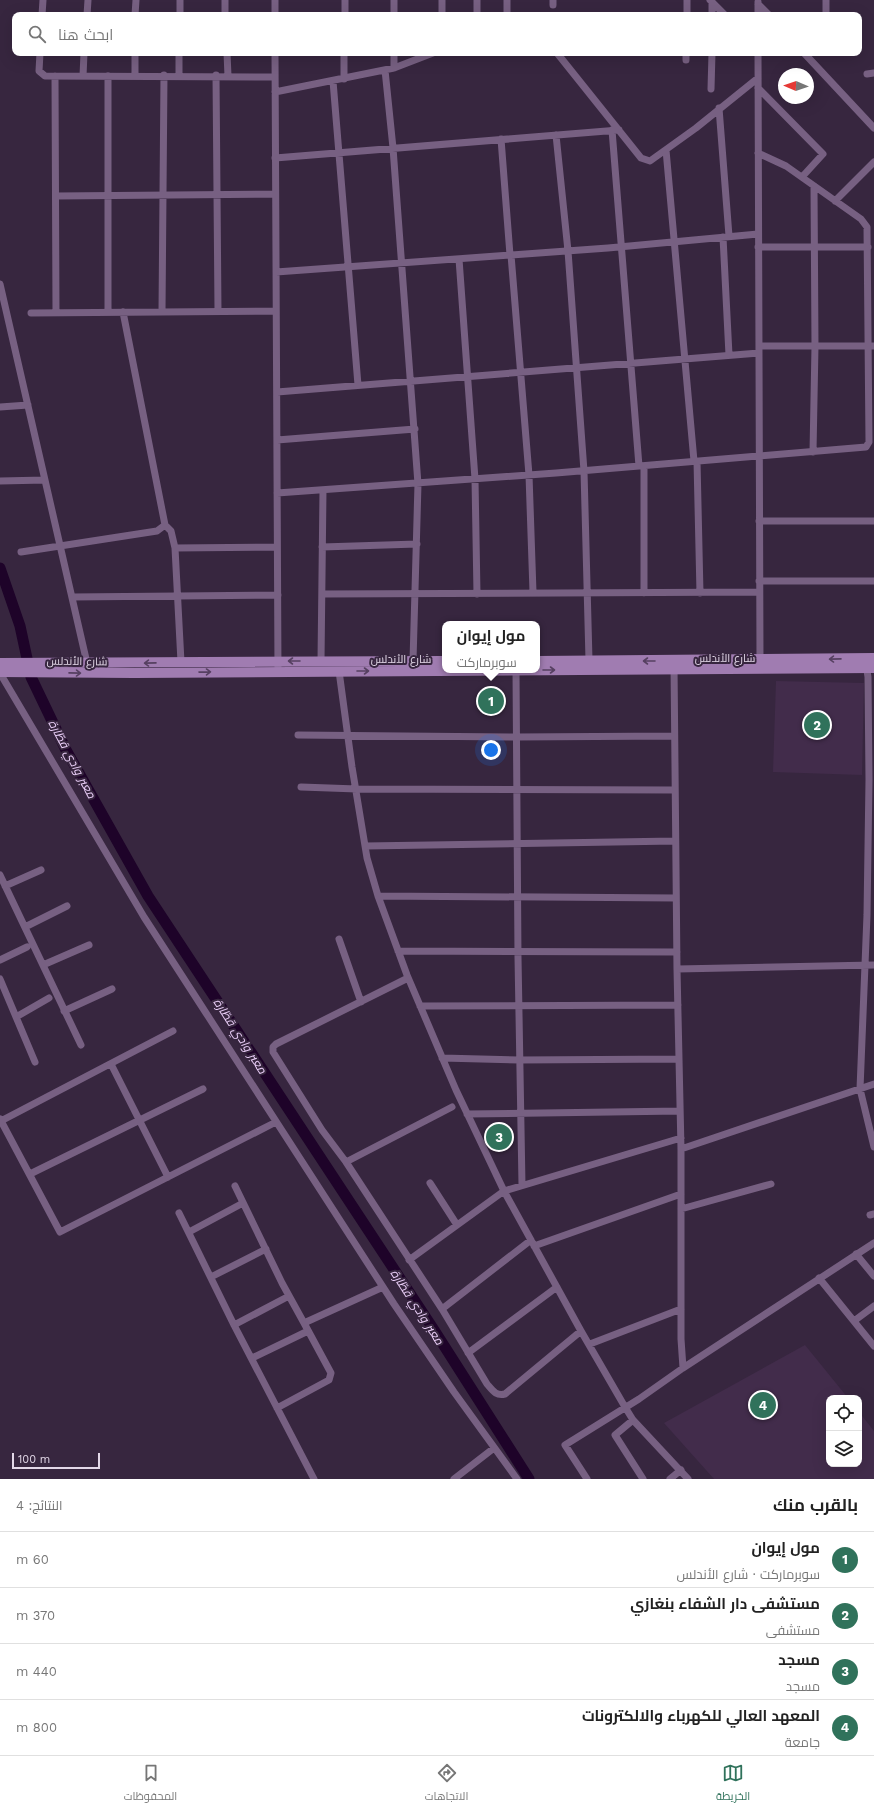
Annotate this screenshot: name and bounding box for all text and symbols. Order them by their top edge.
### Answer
search box [12,12,862,56]
icon: search [26,23,48,45]
text: ابحث هنا [58,26,113,44]
north arrow [778,68,814,104]
popup [442,621,540,673]
text: مول إيوان [457,627,525,645]
street label: شارع الأندلس [695,652,755,666]
street label: شارع الأندلس [371,653,431,667]
street label: شارع الأندلس [47,654,107,670]
text: سوبرماركت [457,655,517,670]
one-way arrow [829,655,842,663]
one-way arrow [288,657,301,665]
one-way arrow [643,657,656,665]
one-way arrow [144,659,157,667]
one-way arrow [542,666,555,674]
one-way arrow [356,667,369,675]
one-way arrow [68,669,81,677]
one-way arrow [198,669,211,676]
pin: 1 [478,686,504,716]
pin: 2 [804,710,830,740]
water label: معبر وادي قطّارة [43,717,99,802]
your location [481,740,501,760]
water label: معبر وادي قطّارة [208,996,270,1078]
pin: 3 [486,1122,512,1152]
water label: معبر وادي قطّارة [385,1267,447,1349]
pin: 4 [750,1390,776,1420]
map controls [826,1395,862,1467]
button: locate [826,1395,862,1431]
button: layers [826,1431,862,1467]
scale bar [12,1451,100,1470]
text: 100 m [18,1453,50,1466]
text: بالقرب منك [773,1495,858,1515]
text: النتائج: 4 [16,1498,62,1513]
text: مول إيوان [751,1539,820,1557]
text: 60 m [16,1552,49,1567]
text: 1 [842,1552,848,1567]
text: سوبرماركت · شارع الأندلس [677,1567,820,1582]
text: مستشفى دار الشفاء بنغازي [630,1595,820,1613]
text: 370 m [16,1608,55,1623]
text: 2 [841,1608,849,1623]
text: مستشفى [766,1623,820,1638]
text: مسجد [778,1651,820,1669]
text: 440 m [16,1664,57,1679]
text: 3 [841,1664,849,1679]
text: مسجد [786,1679,820,1694]
text: المعهد العالي للكهرباء والالكترونات [582,1707,820,1725]
text: 800 m [16,1720,57,1735]
text: 4 [841,1720,849,1735]
text: جامعة [785,1735,820,1750]
tab: المحفوظات [124,1762,177,1806]
tab: الاتجاهات [425,1762,468,1806]
tab: الخريطة [716,1762,750,1806]

